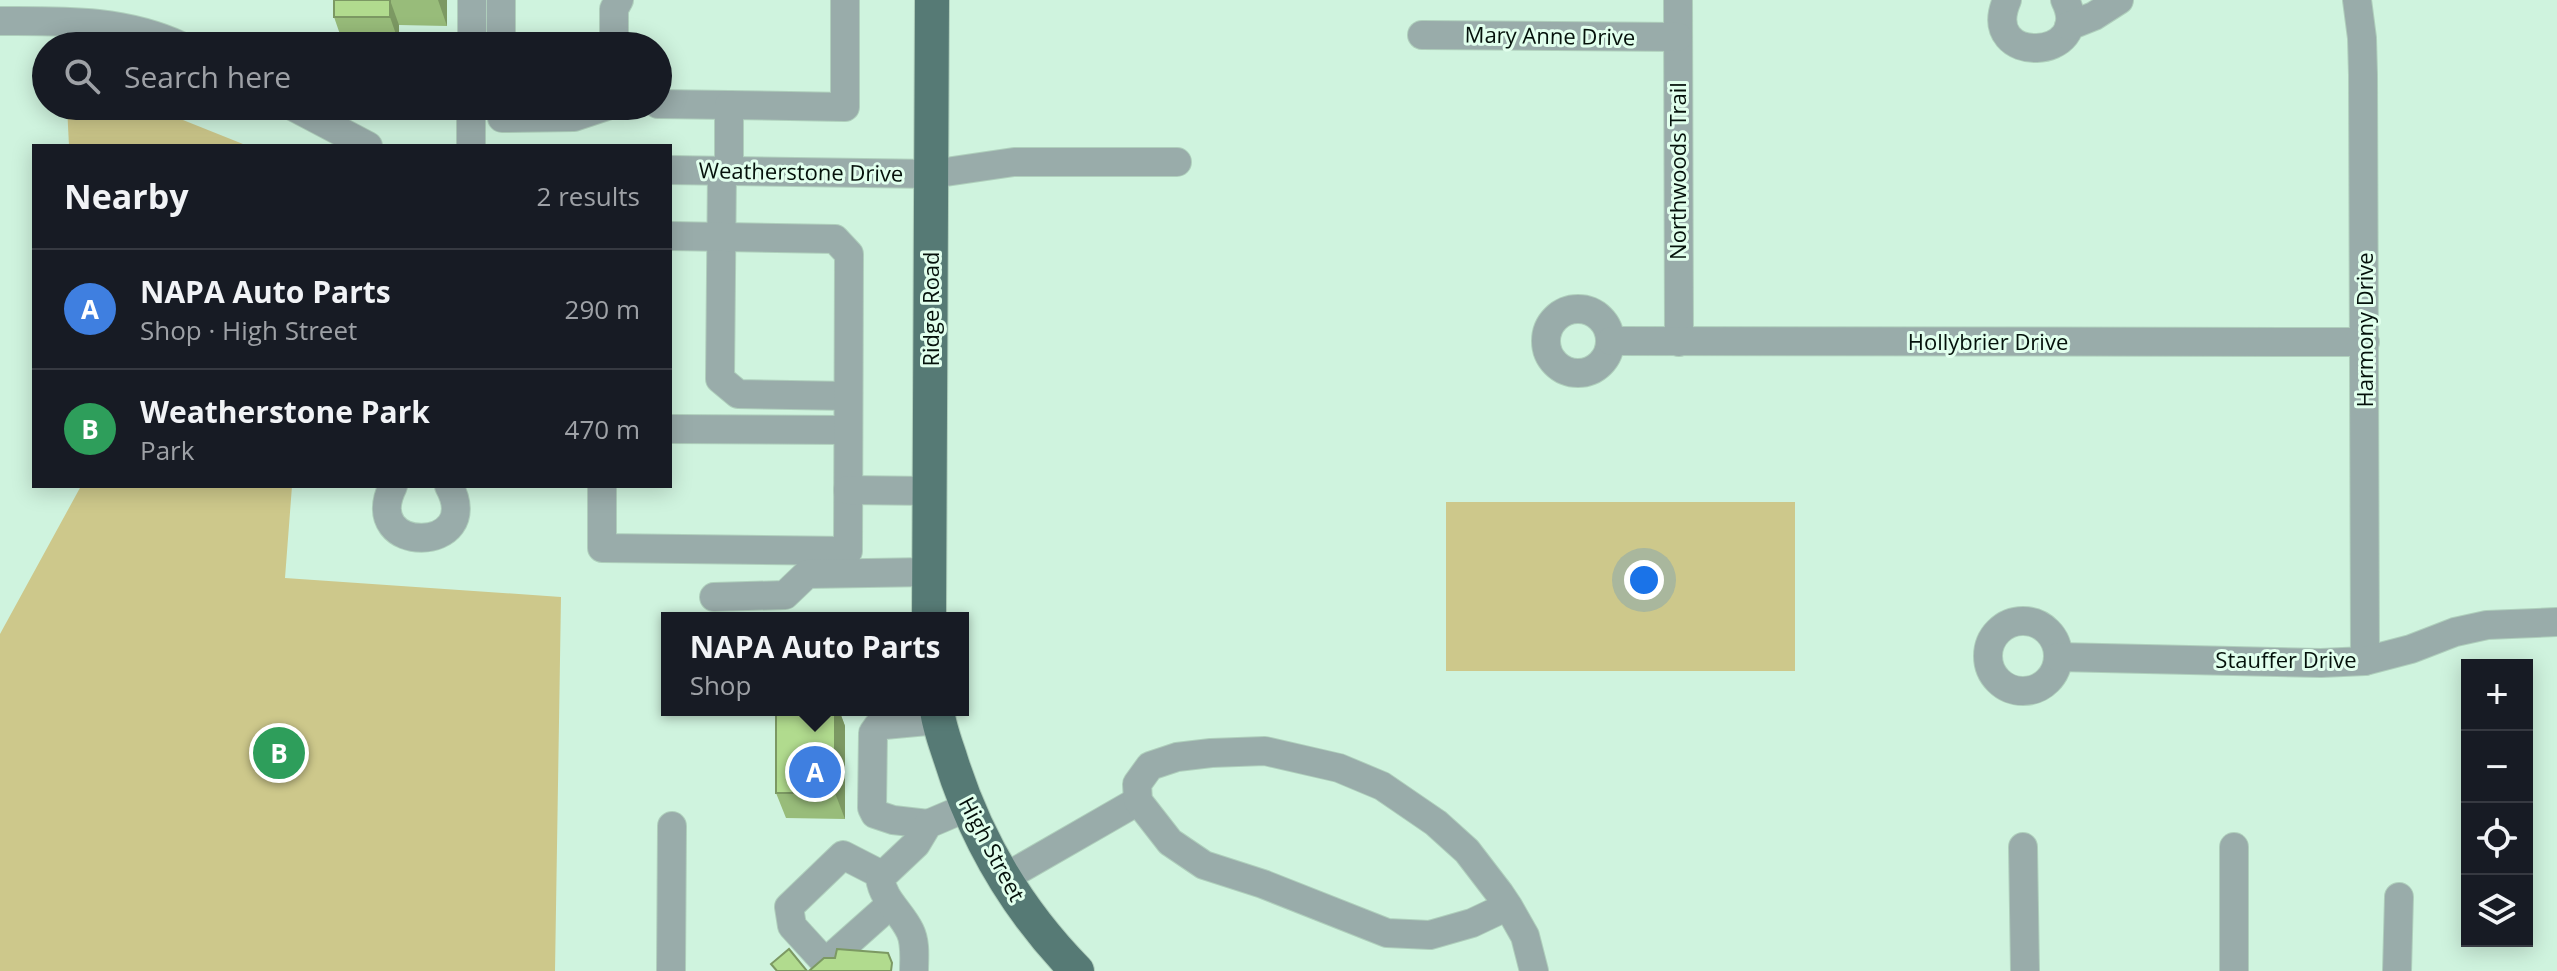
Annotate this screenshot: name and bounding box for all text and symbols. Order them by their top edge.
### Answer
street label: Mary Anne Drive [1464,19,1636,51]
search box [32,32,672,120]
icon: search [60,54,104,98]
text: Search here [124,56,291,97]
street label: Northwoods Trail [1662,82,1692,260]
street label: Weatherstone Drive [698,154,904,188]
text: Nearby [64,173,189,219]
text: 2 results [537,178,640,214]
street label: Ridge Road [915,251,945,367]
street label: Harmony Drive [2349,252,2379,408]
text: NAPA Auto Parts [140,271,391,312]
text: A [81,291,99,327]
text: 290 m [565,291,640,327]
text: Shop · High Street [140,312,357,348]
street label: Hollybrier Drive [1908,326,2068,356]
text: Weatherstone Park [140,391,430,432]
text: B [81,411,99,447]
text: 470 m [565,411,640,447]
text: Park [140,432,194,468]
your location [1624,560,1664,600]
popup [661,612,969,716]
text: NAPA Auto Parts [690,626,940,667]
street label: Stauffer Drive [2215,644,2357,674]
map controls [2461,659,2533,947]
button: + [2461,659,2533,731]
text: Shop [690,667,751,703]
pin: B [253,723,305,783]
button: − [2461,731,2533,803]
pin: A [789,742,841,802]
street label: High Street [953,791,1033,906]
button: locate [2461,803,2533,875]
button: layers [2461,875,2533,947]

